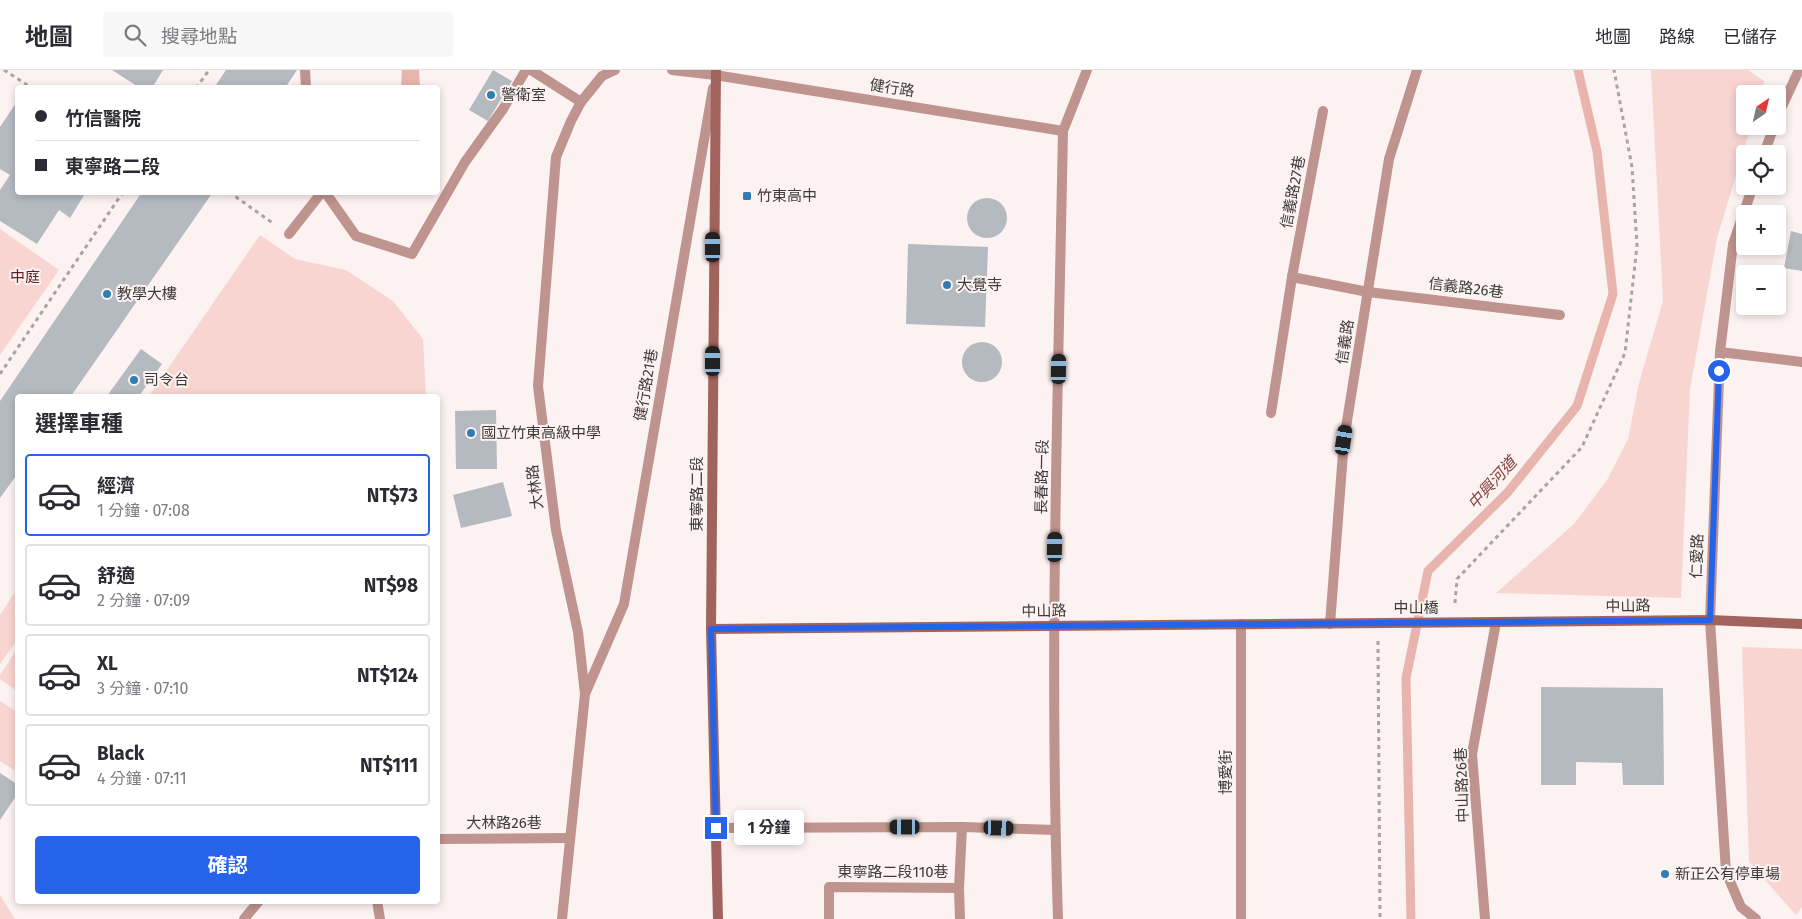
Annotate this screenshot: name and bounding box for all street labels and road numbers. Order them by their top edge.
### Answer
street label: 健行路 [868,76,916,100]
street label: 信義路27巷 [1277,154,1309,230]
street label: 信義路26巷 [1427,274,1505,302]
street label: 信義路 [1333,318,1357,366]
street label: 健行路21巷 [631,347,661,423]
street label: 長春路一段 [1032,439,1052,515]
street label: 東寧路二段 [688,456,706,532]
street label: 大林路 [523,464,547,510]
street label: 仁愛路 [1687,533,1707,579]
street label: 中山路 [1605,597,1651,615]
street label: 中山橋 [1393,599,1439,617]
street label: 中山路 [1021,602,1067,620]
street label: 中山路26巷 [1452,747,1472,823]
street label: 博愛街 [1217,749,1235,795]
street label: 大林路26巷 [466,814,542,832]
street label: 東寧路二段110巷 [837,863,949,881]

